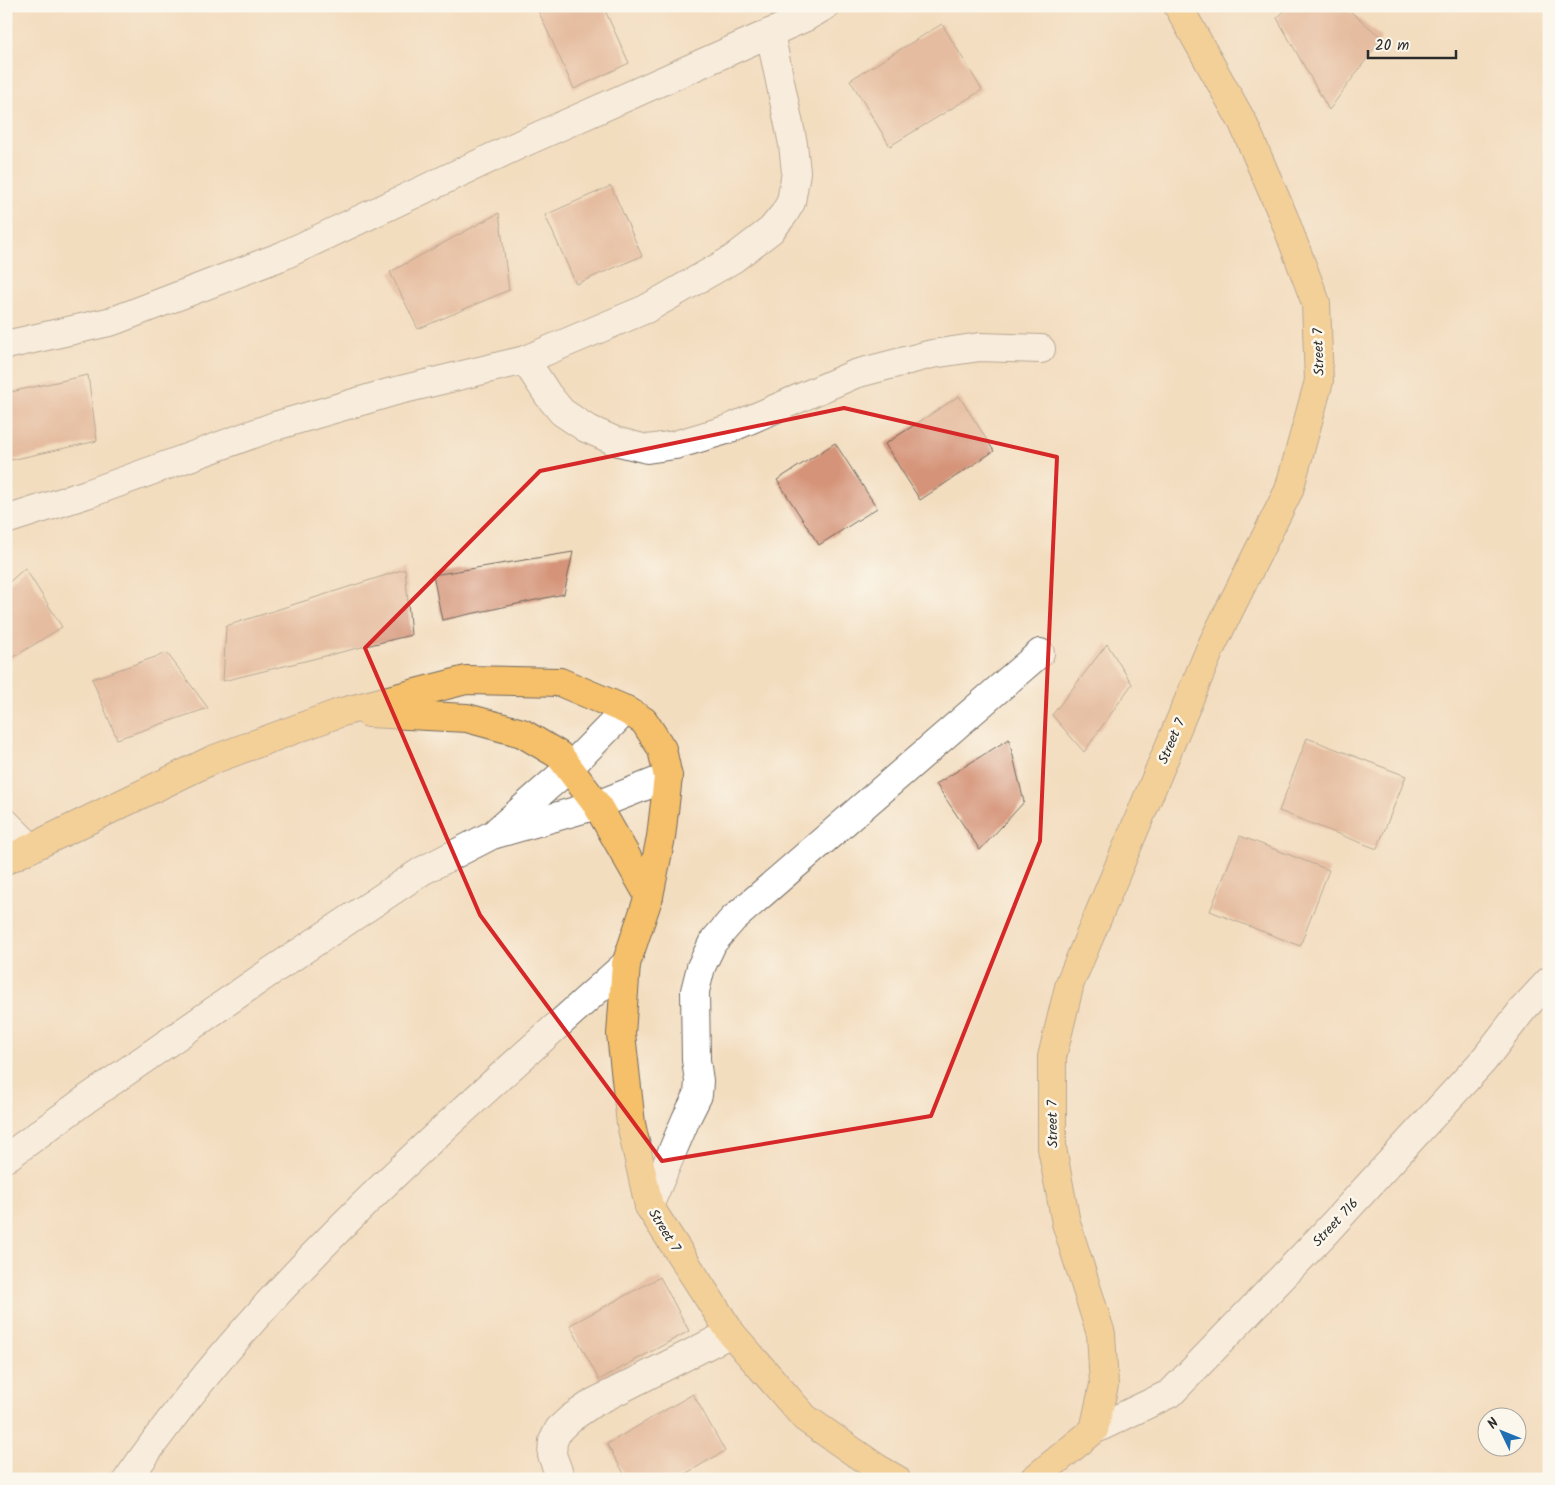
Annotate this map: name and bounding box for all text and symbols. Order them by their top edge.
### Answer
scale bar [1368,28,1455,60]
text: 20 m [1375,34,1409,58]
street label: Street 7 [1307,327,1331,376]
street label: Street 7 [1152,715,1192,768]
street label: Street 7 [1042,1099,1064,1148]
street label: Street 716 [1307,1193,1364,1252]
street label: Street 7 [642,1205,686,1257]
north arrow [1478,1408,1528,1458]
text: N [1482,1413,1504,1435]

